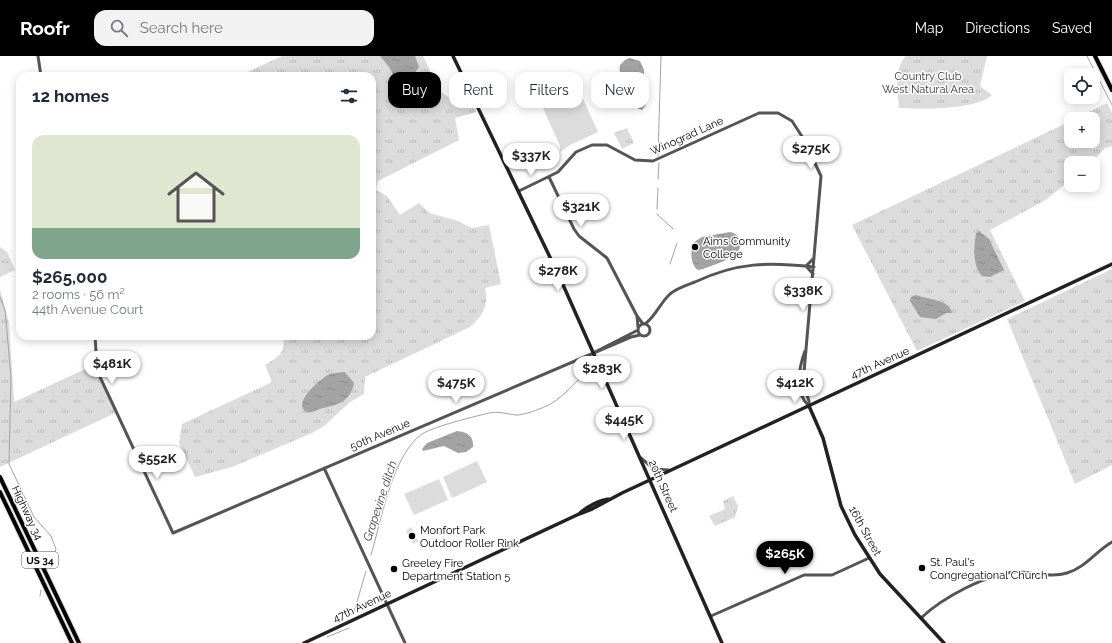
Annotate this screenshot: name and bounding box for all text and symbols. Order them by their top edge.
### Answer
search box [94,10,374,46]
text: Roofr [20,17,70,39]
icon: search [108,17,130,39]
text: Search here [140,19,223,37]
text: Map [915,20,943,36]
text: Directions [965,20,1030,36]
text: Saved [1052,20,1092,36]
map controls [1064,68,1100,192]
button: locate [1064,68,1100,104]
park label: Country Club West Natural Area [882,70,974,96]
chip: Buy [388,72,441,108]
chip: Rent [449,72,507,108]
chip: Filters [515,72,583,108]
chip: New [591,72,649,108]
icon: filters [338,85,360,107]
text: 12 homes [32,86,109,106]
button: + [1064,112,1100,148]
street label: Winograd Lane [649,114,726,158]
pin: $275K [783,136,839,170]
text: $275K [792,141,830,156]
pin: $337K [503,143,559,177]
text: $337K [512,148,550,163]
button: − [1064,156,1100,192]
icon: home [160,161,232,233]
pin: $321K [553,194,609,228]
text: $321K [562,199,600,214]
place label: Aims Community College [703,235,790,261]
marker: Aims Community College [690,242,700,252]
pin: $278K [530,258,586,292]
text: $278K [538,263,578,278]
text: $265,000 [32,267,107,287]
pin: $338K [775,278,831,312]
text: $338K [783,283,823,298]
text: 2 rooms · 56 m² [32,287,124,302]
text: 44th Avenue Court [32,302,143,317]
street label: 47th Avenue [849,344,912,382]
pin: $481K [84,351,140,385]
text: $481K [93,356,131,371]
pin: $283K [574,356,630,390]
text: $283K [582,361,622,376]
pin: $475K [428,370,484,404]
pin: $412K [767,370,823,404]
text: $475K [437,375,475,390]
text: $412K [776,375,814,390]
pin: $445K [596,407,652,441]
text: $445K [605,412,644,427]
street label: 50th Avenue [348,416,412,453]
pin: $552K [129,446,185,480]
text: $552K [138,451,176,466]
street label: 20th Street [646,458,680,514]
water label: Grapevine ditch [360,459,400,543]
street label: Highway 34 [9,484,45,542]
street label: 16th Street [846,504,884,558]
place label: Monfort Park Outdoor Roller Rink [420,524,519,550]
marker: Monfort Park Outdoor Roller Rink [407,531,417,541]
pin: $265K [757,541,813,575]
text: $265K [765,546,805,561]
road number: US 34 [22,552,58,568]
place label: St. Paul's Congregational Church [930,556,1047,582]
place label: Greeley Fire Department Station 5 [402,557,510,583]
marker: St. Paul's Congregational Church [917,563,927,573]
marker: Greeley Fire Department Station 5 [389,564,399,574]
street label: 47th Avenue [331,587,394,625]

